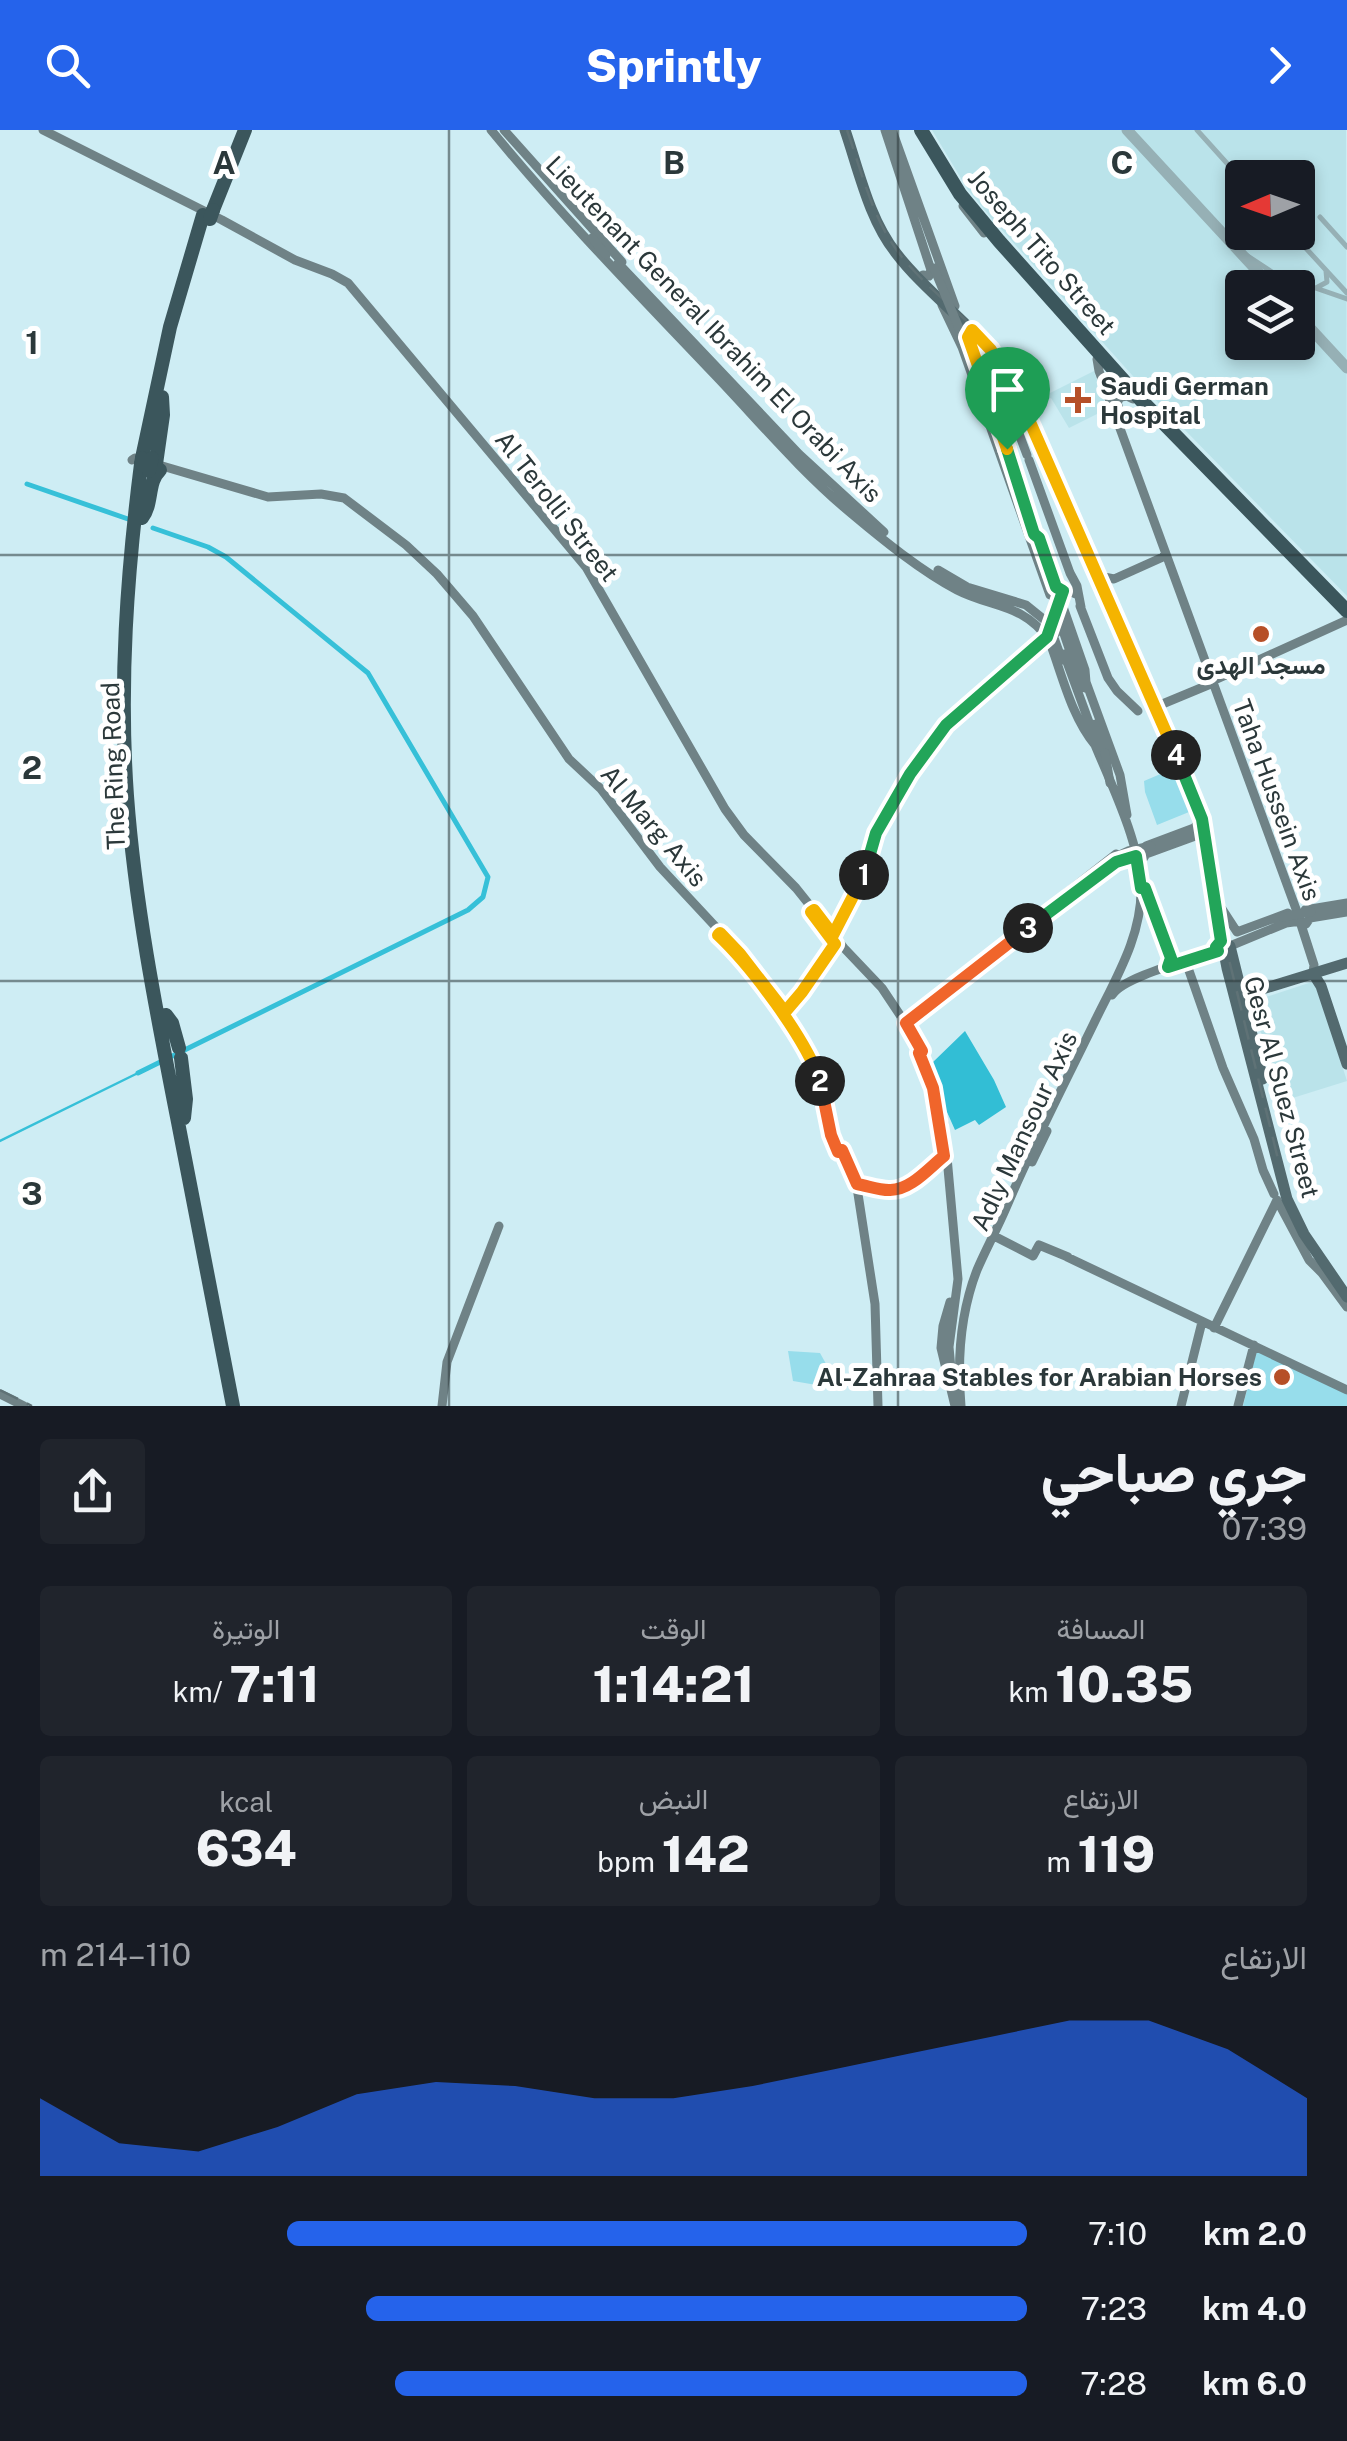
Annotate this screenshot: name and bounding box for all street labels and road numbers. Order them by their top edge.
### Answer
street label: Lieutenant General Ibrahim El Orabi Axis [540,150,888,508]
street label: Joseph Tito Street [962,163,1122,341]
street label: Al Terolli Street [489,425,625,587]
street label: The Ring Road [95,682,131,850]
street label: Taha Hussein Axis [1227,695,1327,905]
street label: Al Marg Axis [595,759,713,893]
street label: Gesr Al Suez Street [1238,973,1326,1201]
street label: Adly Mansour Axis [965,1026,1083,1236]

